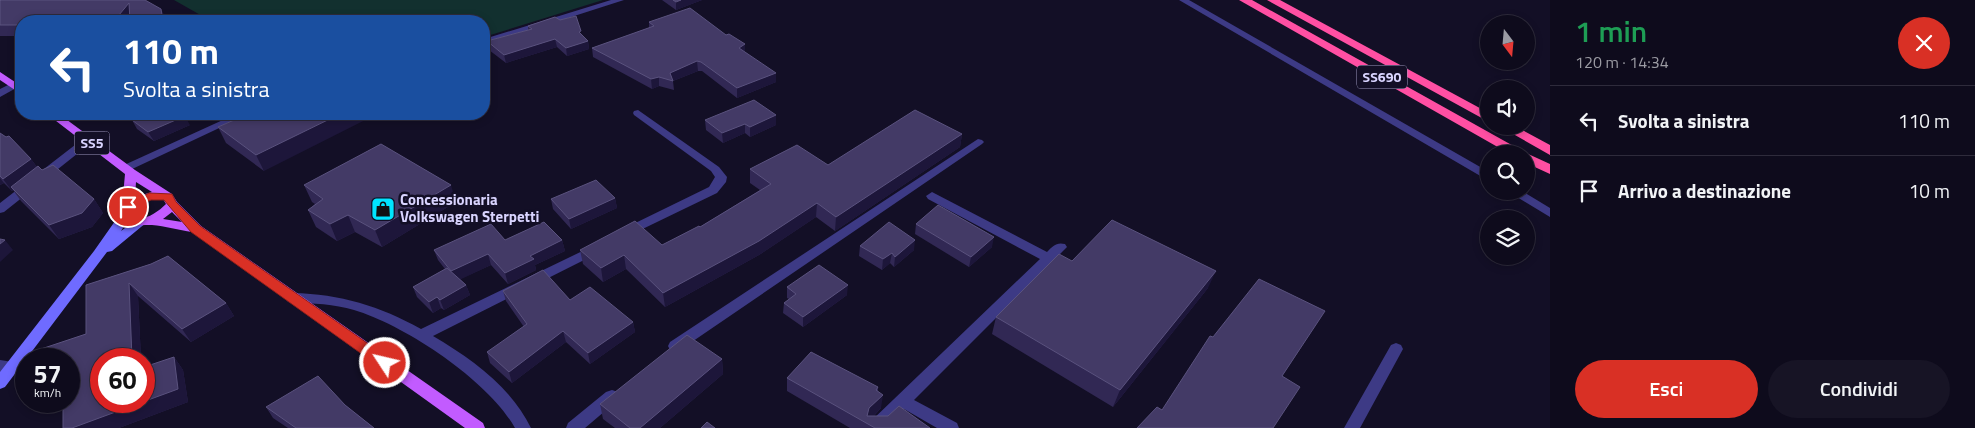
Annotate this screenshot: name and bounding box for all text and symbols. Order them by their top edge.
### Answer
text: 1 min [1575,8,1647,54]
north arrow [1480,15,1535,70]
map controls [1480,15,1535,265]
button: close [1898,17,1950,69]
text: 110 m [123,24,219,78]
icon: left [40,35,105,100]
text: 120 m · 14:34 [1575,50,1669,74]
road number: SS690 [1357,66,1407,88]
text: Svolta a sinistra [123,72,270,106]
button: sound [1480,80,1535,135]
text: Svolta a sinistra [1618,106,1749,135]
text: 110 m [1898,106,1950,135]
icon: left [1575,107,1603,135]
road number: SS5 [74,132,110,154]
button: search [1480,145,1535,200]
text: Arrivo a destinazione [1618,176,1791,205]
text: 10 m [1909,176,1950,205]
icon: arrive [1575,177,1603,205]
pin [107,186,149,228]
place label: Concessionaria Volkswagen Sterpetti [400,188,539,228]
icon: arrive [114,193,142,221]
shop icon: Concessionaria Volkswagen Sterpetti [370,196,396,222]
button: layers [1480,210,1535,265]
position arrow [358,336,410,388]
speed limit sign: 60 [90,348,155,413]
text: 57 [33,355,62,393]
button: Esci [1575,360,1758,418]
button: Condividi [1768,360,1950,418]
text: km/h [34,383,61,402]

